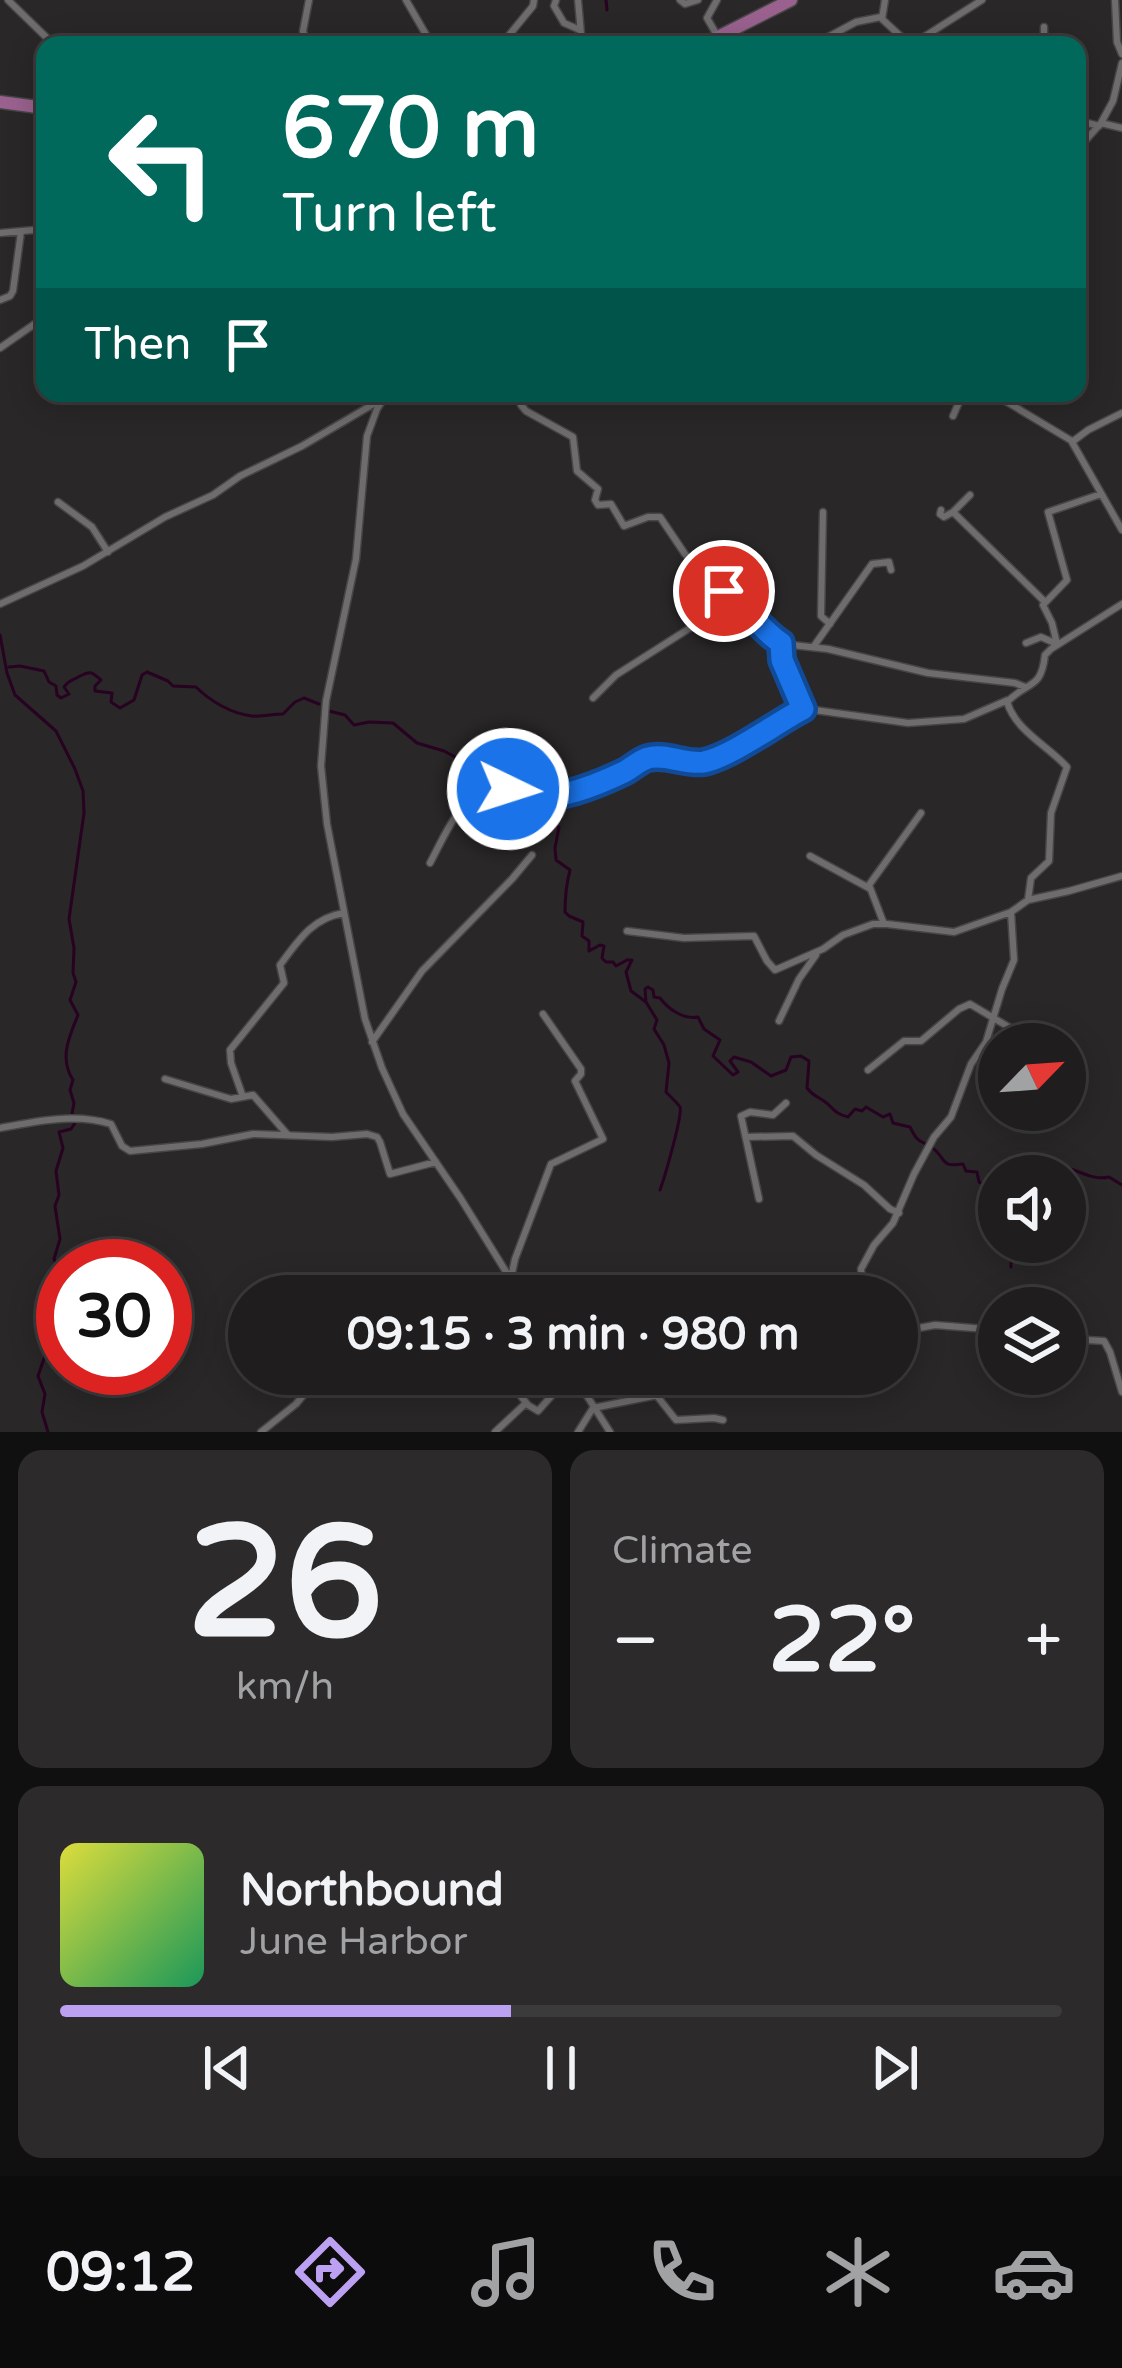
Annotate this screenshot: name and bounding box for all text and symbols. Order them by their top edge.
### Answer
text: 670 m [282,79,539,180]
icon: left [84,84,240,240]
text: Turn left [282,181,497,246]
icon: arrive [215,312,281,378]
text: Then [84,318,191,372]
pin [673,540,775,642]
icon: arrive [691,558,757,624]
position arrow [445,726,571,852]
north arrow [978,1023,1086,1131]
map controls [978,1023,1086,1395]
button: sound [978,1155,1086,1263]
speed limit sign: 30 [36,1239,192,1395]
button: layers [978,1287,1086,1395]
text: 09:15 · 3 min · 980 m [347,1308,799,1362]
text: 26 [187,1491,383,1679]
text: Climate [612,1527,752,1574]
text: 22° [768,1587,915,1696]
text: − [612,1601,659,1681]
text: + [1025,1601,1062,1681]
text: km/h [236,1663,334,1710]
text: Northbound [240,1864,504,1918]
text: June Harbor [240,1918,467,1965]
icon: previous [194,2035,260,2101]
icon: pause [528,2035,594,2101]
icon: next [862,2035,928,2101]
icon: directions [288,2230,372,2314]
icon: music [464,2230,548,2314]
icon: phone [640,2230,724,2314]
icon: climate [816,2230,900,2314]
icon: car [992,2230,1076,2314]
text: 09:12 [46,2240,196,2305]

